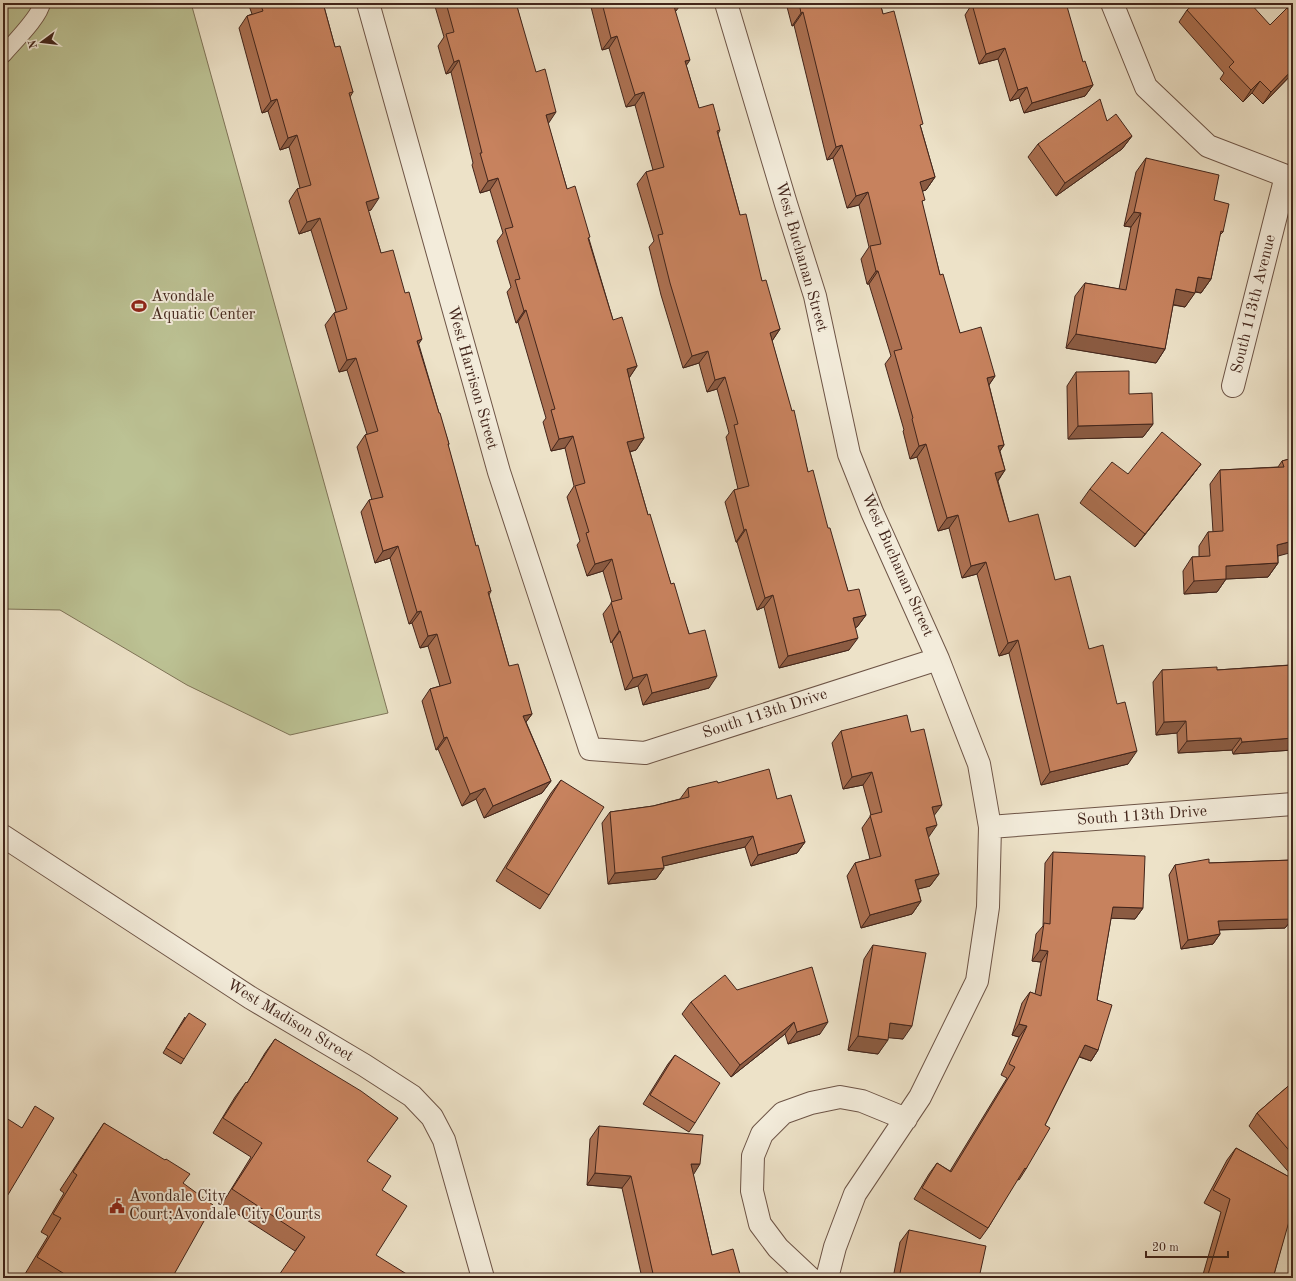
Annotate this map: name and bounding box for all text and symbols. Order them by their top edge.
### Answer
north arrow [22,22,62,62]
text: N [27,38,40,50]
street label: West Buchanan Street [772,180,830,334]
street label: South 113th Avenue [1229,233,1279,375]
place label: Avondale Aquatic Center [151,289,256,323]
sports icon: Avondale Aquatic Center [130,297,148,315]
street label: West Harrison Street [444,305,500,452]
street label: West Buchanan Street [858,491,936,639]
street label: South 113th Drive [701,686,829,742]
street label: South 113th Drive [1076,803,1208,829]
street label: West Madison Street [224,977,356,1065]
place label: Avondale City Court;Avondale City Courts [129,1189,321,1223]
public building icon: Avondale City Court;Avondale City Courts [108,1197,126,1215]
scale bar [1146,1233,1228,1259]
text: 20 m [1152,1242,1179,1254]

